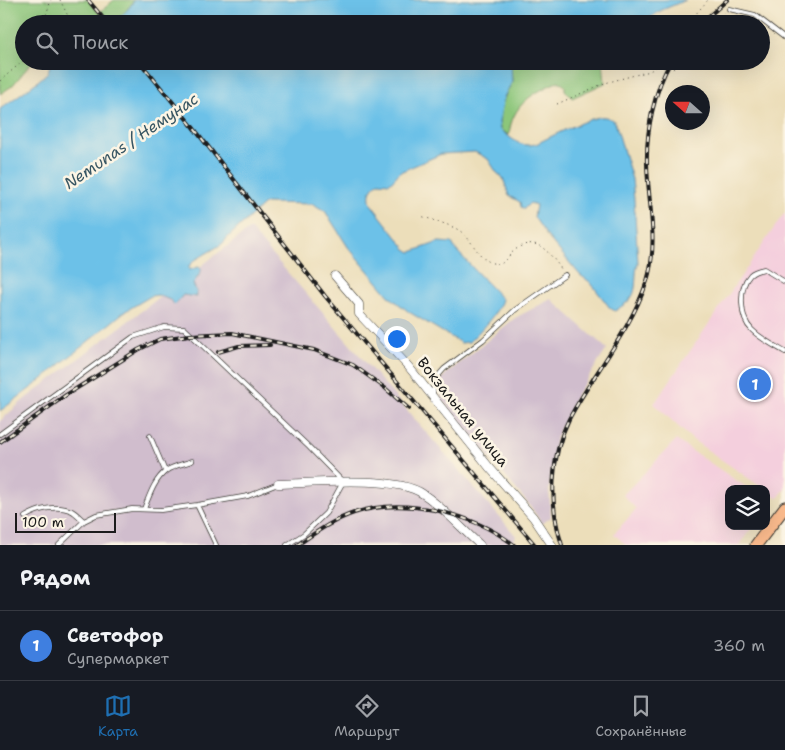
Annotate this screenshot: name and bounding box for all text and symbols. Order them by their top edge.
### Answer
search box [15,15,770,70]
icon: search [33,29,61,57]
text: Поиск [73,30,128,55]
north arrow [665,85,710,130]
water label: Nemunas / Немунас [60,88,202,194]
your location [384,326,410,352]
street label: Вокзальная улица [413,353,514,471]
pin: 1 [739,365,771,403]
map controls [725,485,770,530]
button: layers [725,485,770,530]
scale bar [15,510,116,533]
text: 100 m [22,513,64,531]
text: Рядом [20,564,90,592]
text: Светофор [67,623,163,648]
text: 1 [32,635,40,656]
text: 360 m [713,635,765,656]
text: Супермаркет [67,648,169,669]
tab: Карта [98,692,138,740]
tab: Маршрут [334,692,399,740]
tab: Сохранённые [596,692,687,740]

